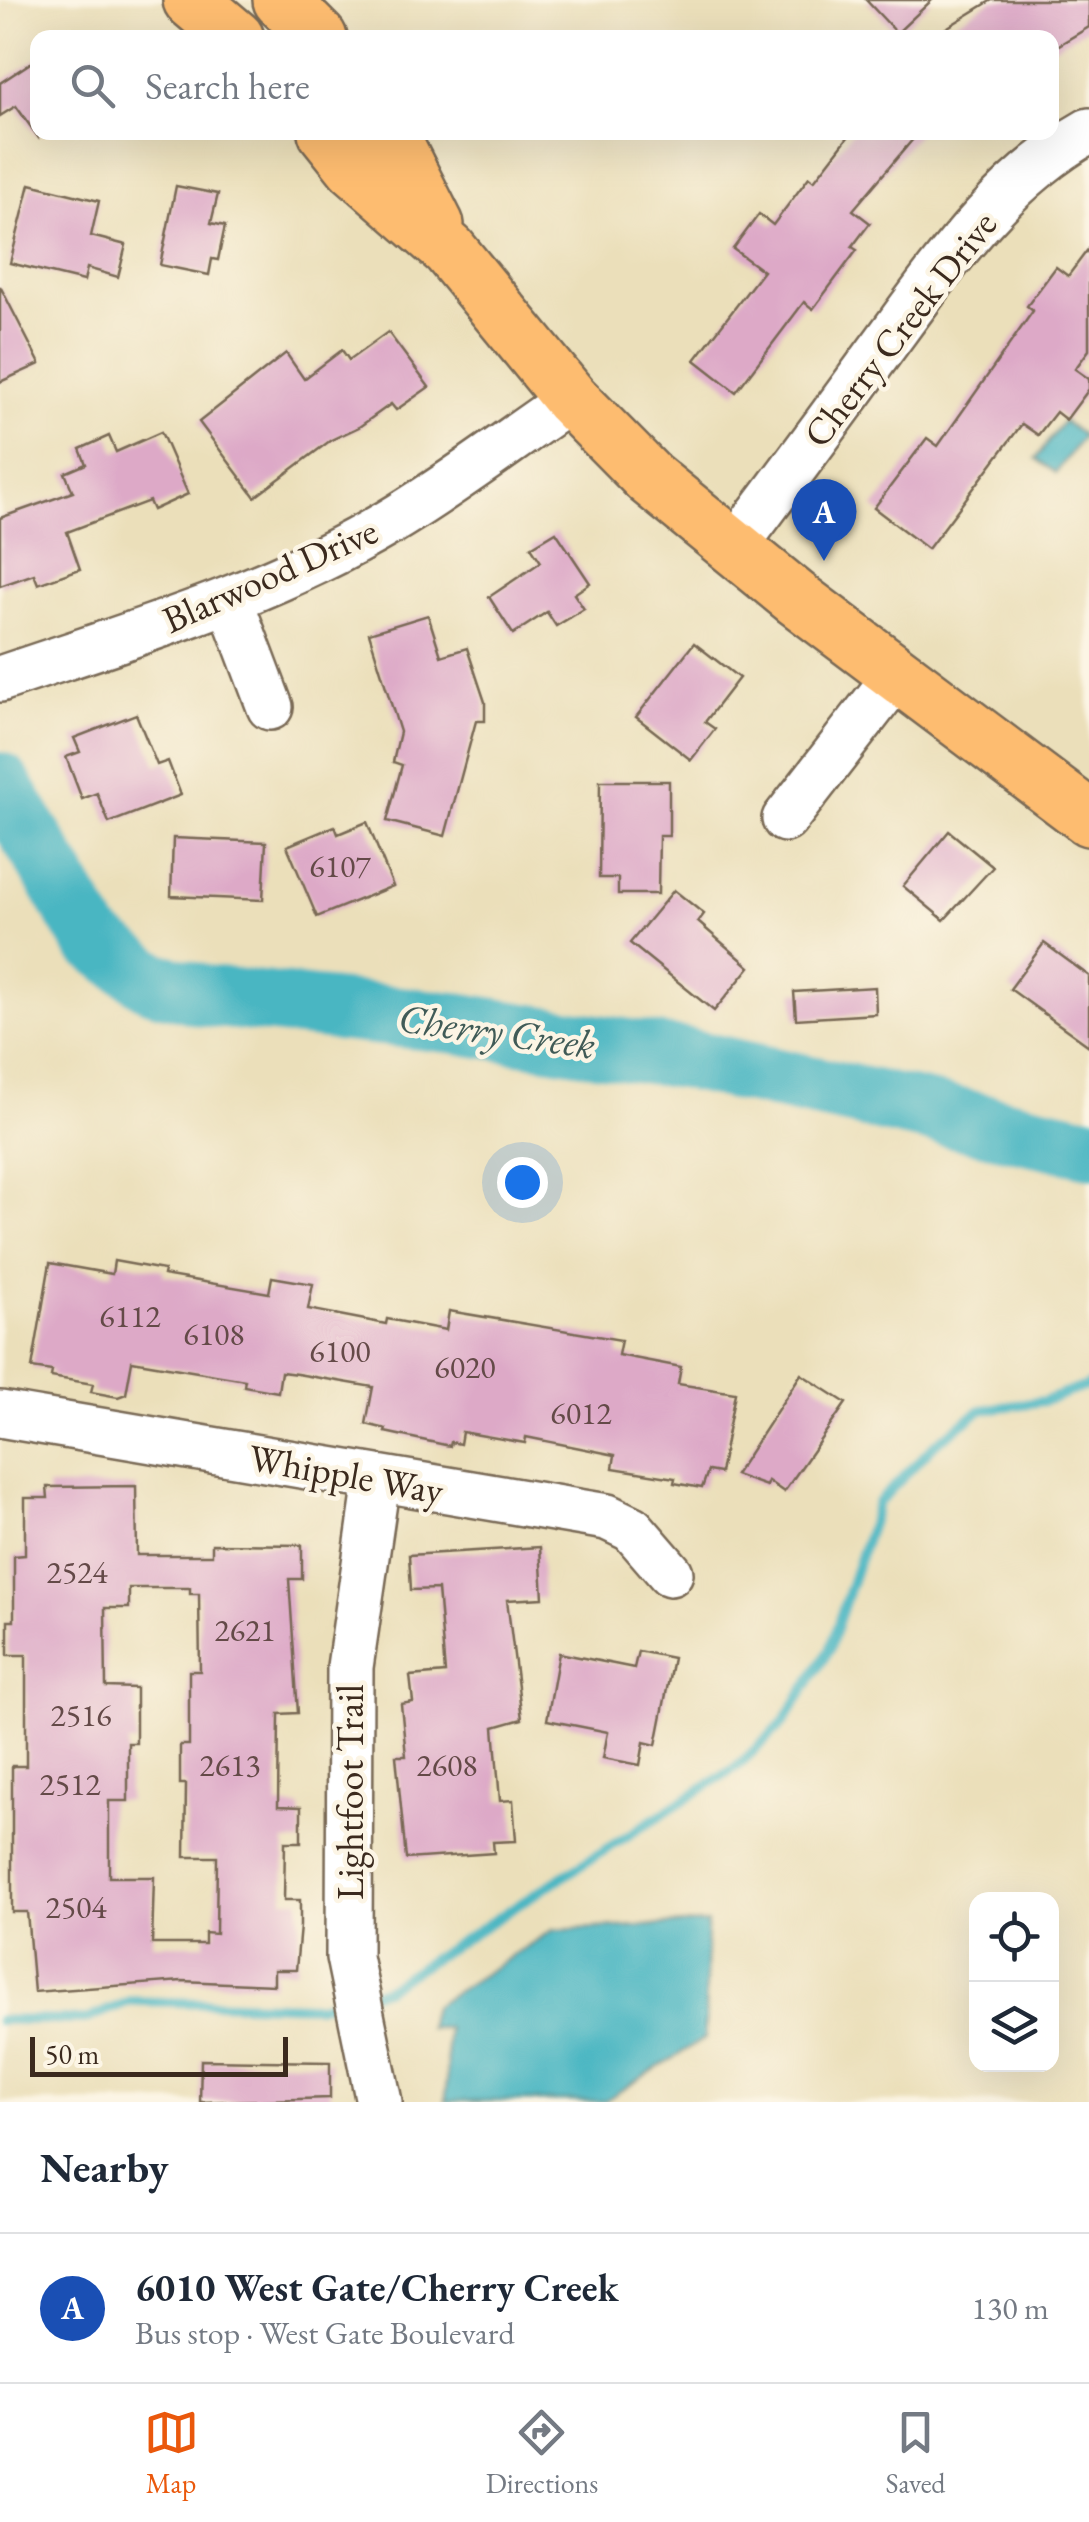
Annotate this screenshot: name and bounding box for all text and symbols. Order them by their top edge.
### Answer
search box [30,30,1059,140]
icon: search [65,58,120,113]
text: Search here [145,61,310,110]
street label: Cherry Creek Drive [792,201,1007,457]
pin: A [792,478,856,561]
street label: Blarwood Drive [155,505,385,644]
house number: 6107 [309,845,371,887]
water label: Cherry Creek [395,991,599,1071]
your location [497,1157,548,1208]
house number: 6112 [99,1295,161,1337]
house number: 6108 [183,1313,245,1355]
house number: 6100 [309,1330,371,1372]
house number: 6020 [434,1346,496,1388]
house number: 6012 [550,1392,612,1434]
street label: Whipple Way [245,1432,447,1515]
house number: 2524 [46,1551,108,1593]
house number: 2621 [214,1609,276,1651]
street label: Lightfoot Trail [325,1684,374,1900]
house number: 2516 [50,1694,112,1736]
house number: 2613 [199,1744,261,1786]
house number: 2608 [416,1744,478,1786]
house number: 2512 [39,1763,101,1805]
house number: 2504 [45,1886,107,1928]
map controls [969,1892,1059,2072]
button: locate [969,1892,1059,1982]
button: layers [969,1982,1059,2072]
scale bar [30,2032,288,2076]
text: 50 m [45,2036,99,2072]
text: Nearby [40,2140,169,2195]
text: 6010 West Gate/Cherry Creek [135,2263,618,2312]
text: A [61,2287,84,2329]
text: 130 m [972,2287,1049,2329]
text: Bus stop · West Gate Boulevard [135,2312,515,2354]
tab: Map [144,2405,199,2501]
tab: Directions [486,2405,598,2501]
tab: Saved [885,2405,945,2501]

